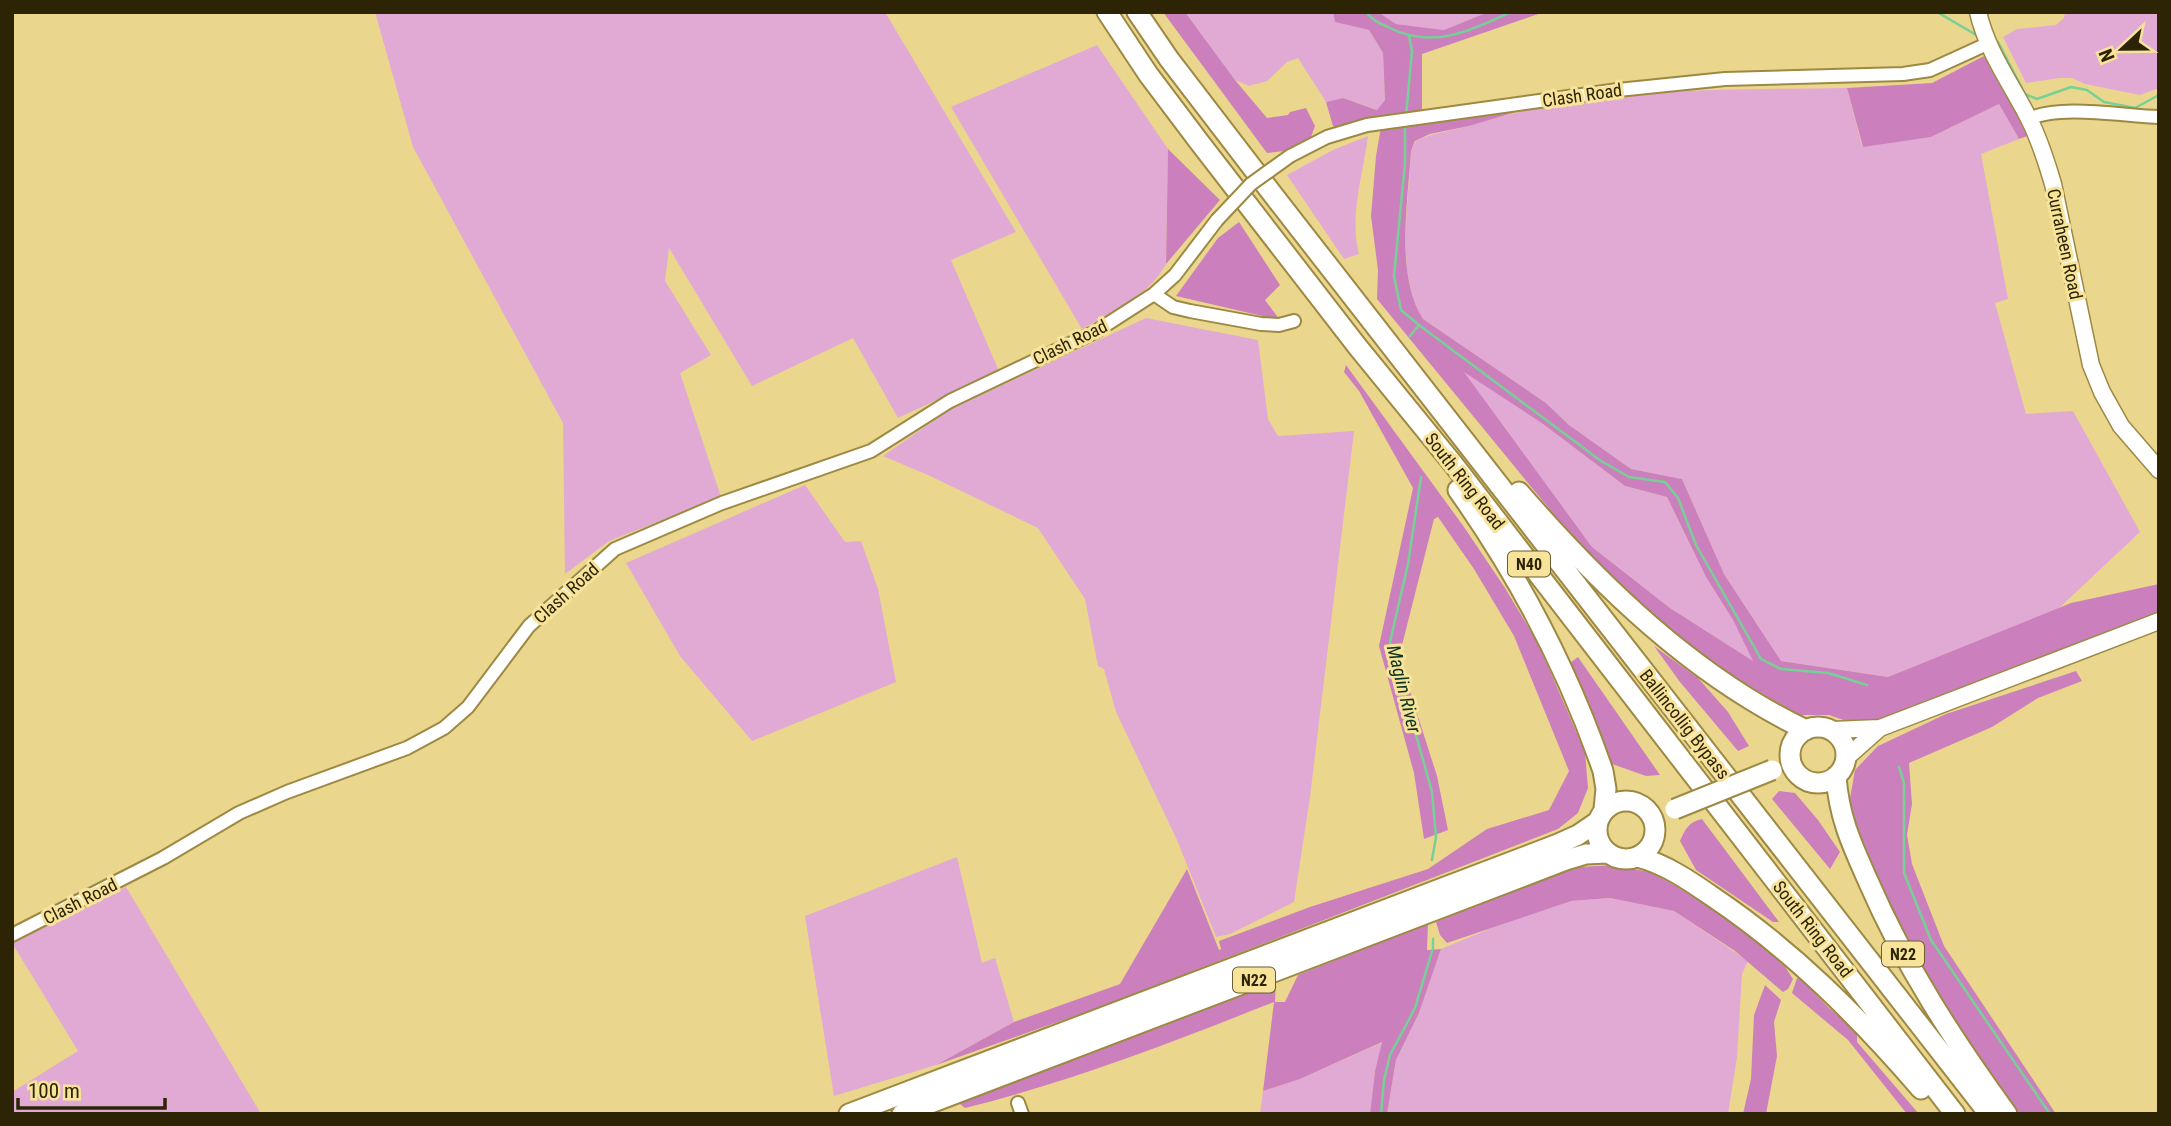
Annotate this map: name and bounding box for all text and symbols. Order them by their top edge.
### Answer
north arrow [2087,14,2157,84]
text: N [2094,45,2120,65]
street label: Clash Road [1541,79,1623,111]
street label: Curraheen Road [2043,187,2087,301]
street label: Clash Road [1029,315,1111,369]
street label: South Ring Road [1421,429,1509,533]
road number: N40 [1508,552,1550,576]
street label: Clash Road [529,558,603,628]
water label: Maglin River [1382,643,1426,736]
street label: Ballincollig Bypass [1636,665,1734,783]
street label: Clash Road [40,873,120,929]
street label: South Ring Road [1769,877,1857,981]
road number: N22 [1882,942,1924,966]
road number: N22 [1233,968,1275,992]
scale bar [18,1066,164,1110]
text: 100 m [28,1079,80,1103]

